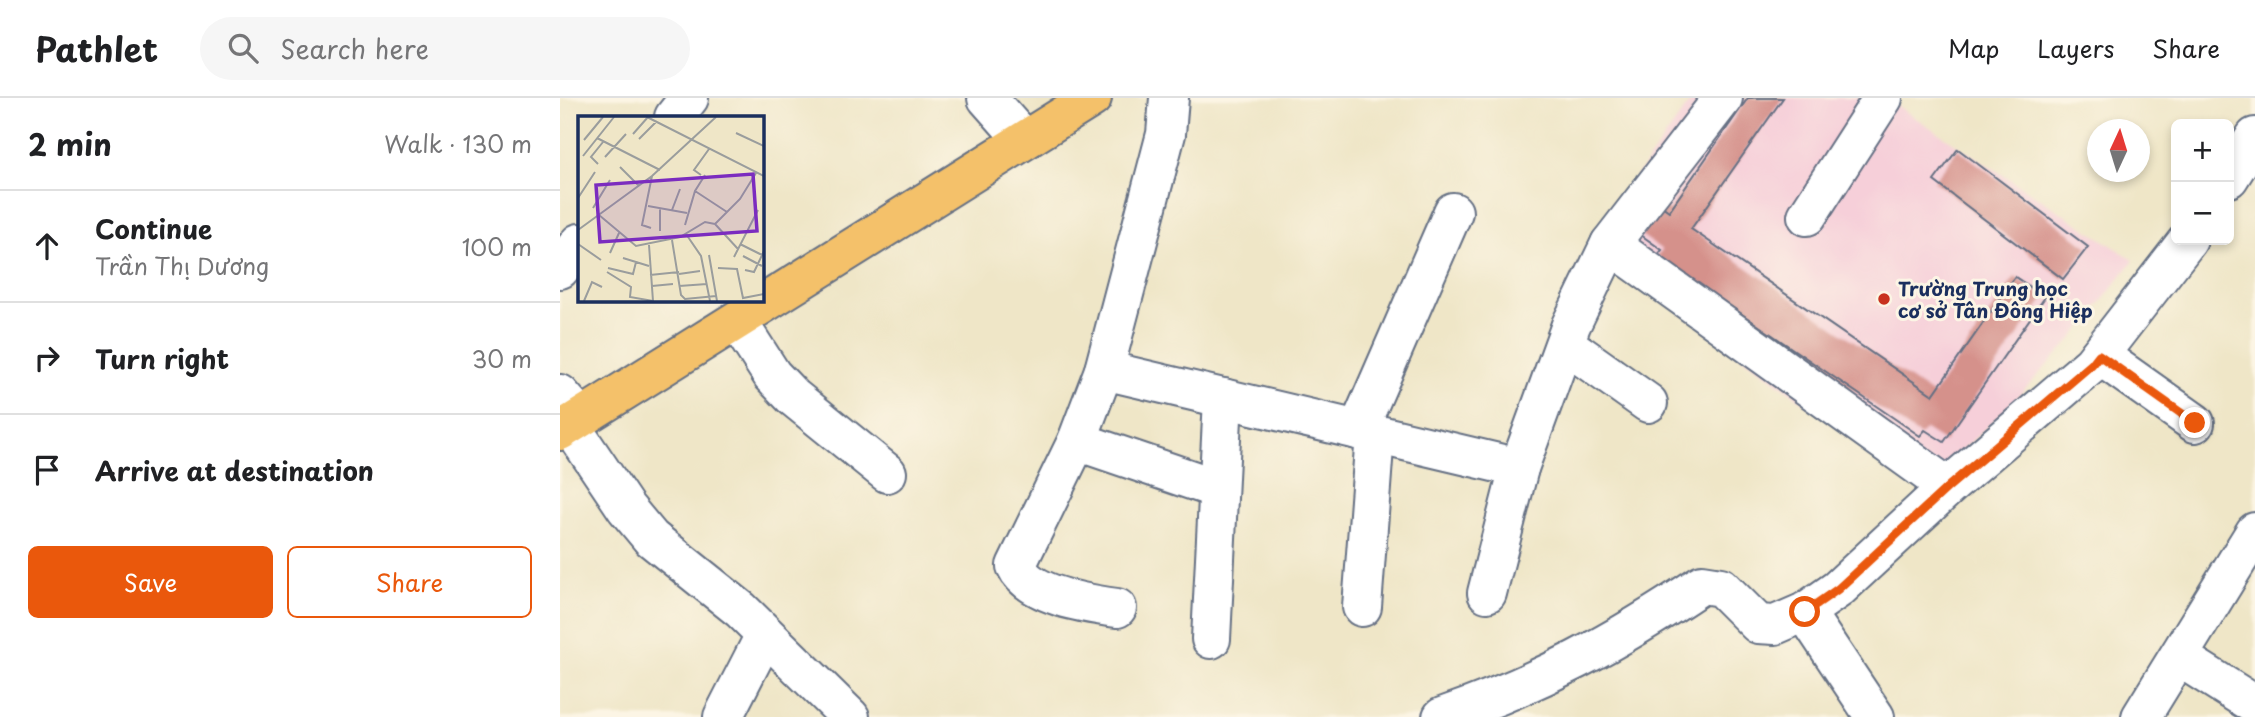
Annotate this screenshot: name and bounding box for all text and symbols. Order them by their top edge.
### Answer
search box [200,17,690,80]
text: Pathlet [35,23,158,73]
icon: search [224,29,262,67]
text: Search here [280,29,429,68]
text: Map [1948,30,1999,66]
text: Layers [2037,30,2114,66]
text: Share [2152,30,2220,66]
inset map [578,116,763,301]
north arrow [2087,119,2150,182]
map controls [2171,119,2234,245]
button: + [2171,119,2234,182]
text: 2 min [28,121,112,166]
text: Walk · 130 m [384,126,532,161]
button: − [2171,182,2234,245]
text: Continue [95,209,212,248]
icon: ahead [28,227,66,265]
text: 100 m [462,229,532,264]
text: Trần Thị Dương [95,248,269,283]
place label: Trường Trung học cơ sở Tân Đông Hiệp [1898,274,2093,324]
marker: Trường Trung học cơ sở Tân Đông Hiệp [1876,291,1892,307]
icon: right [28,339,66,377]
text: Turn right [95,339,229,378]
text: 30 m [471,341,532,376]
route end [2179,407,2210,438]
icon: arrive [28,451,66,489]
text: Arrive at destination [95,451,374,490]
button: Save [28,546,273,618]
button: Share [287,546,532,618]
route start [1789,596,1820,627]

